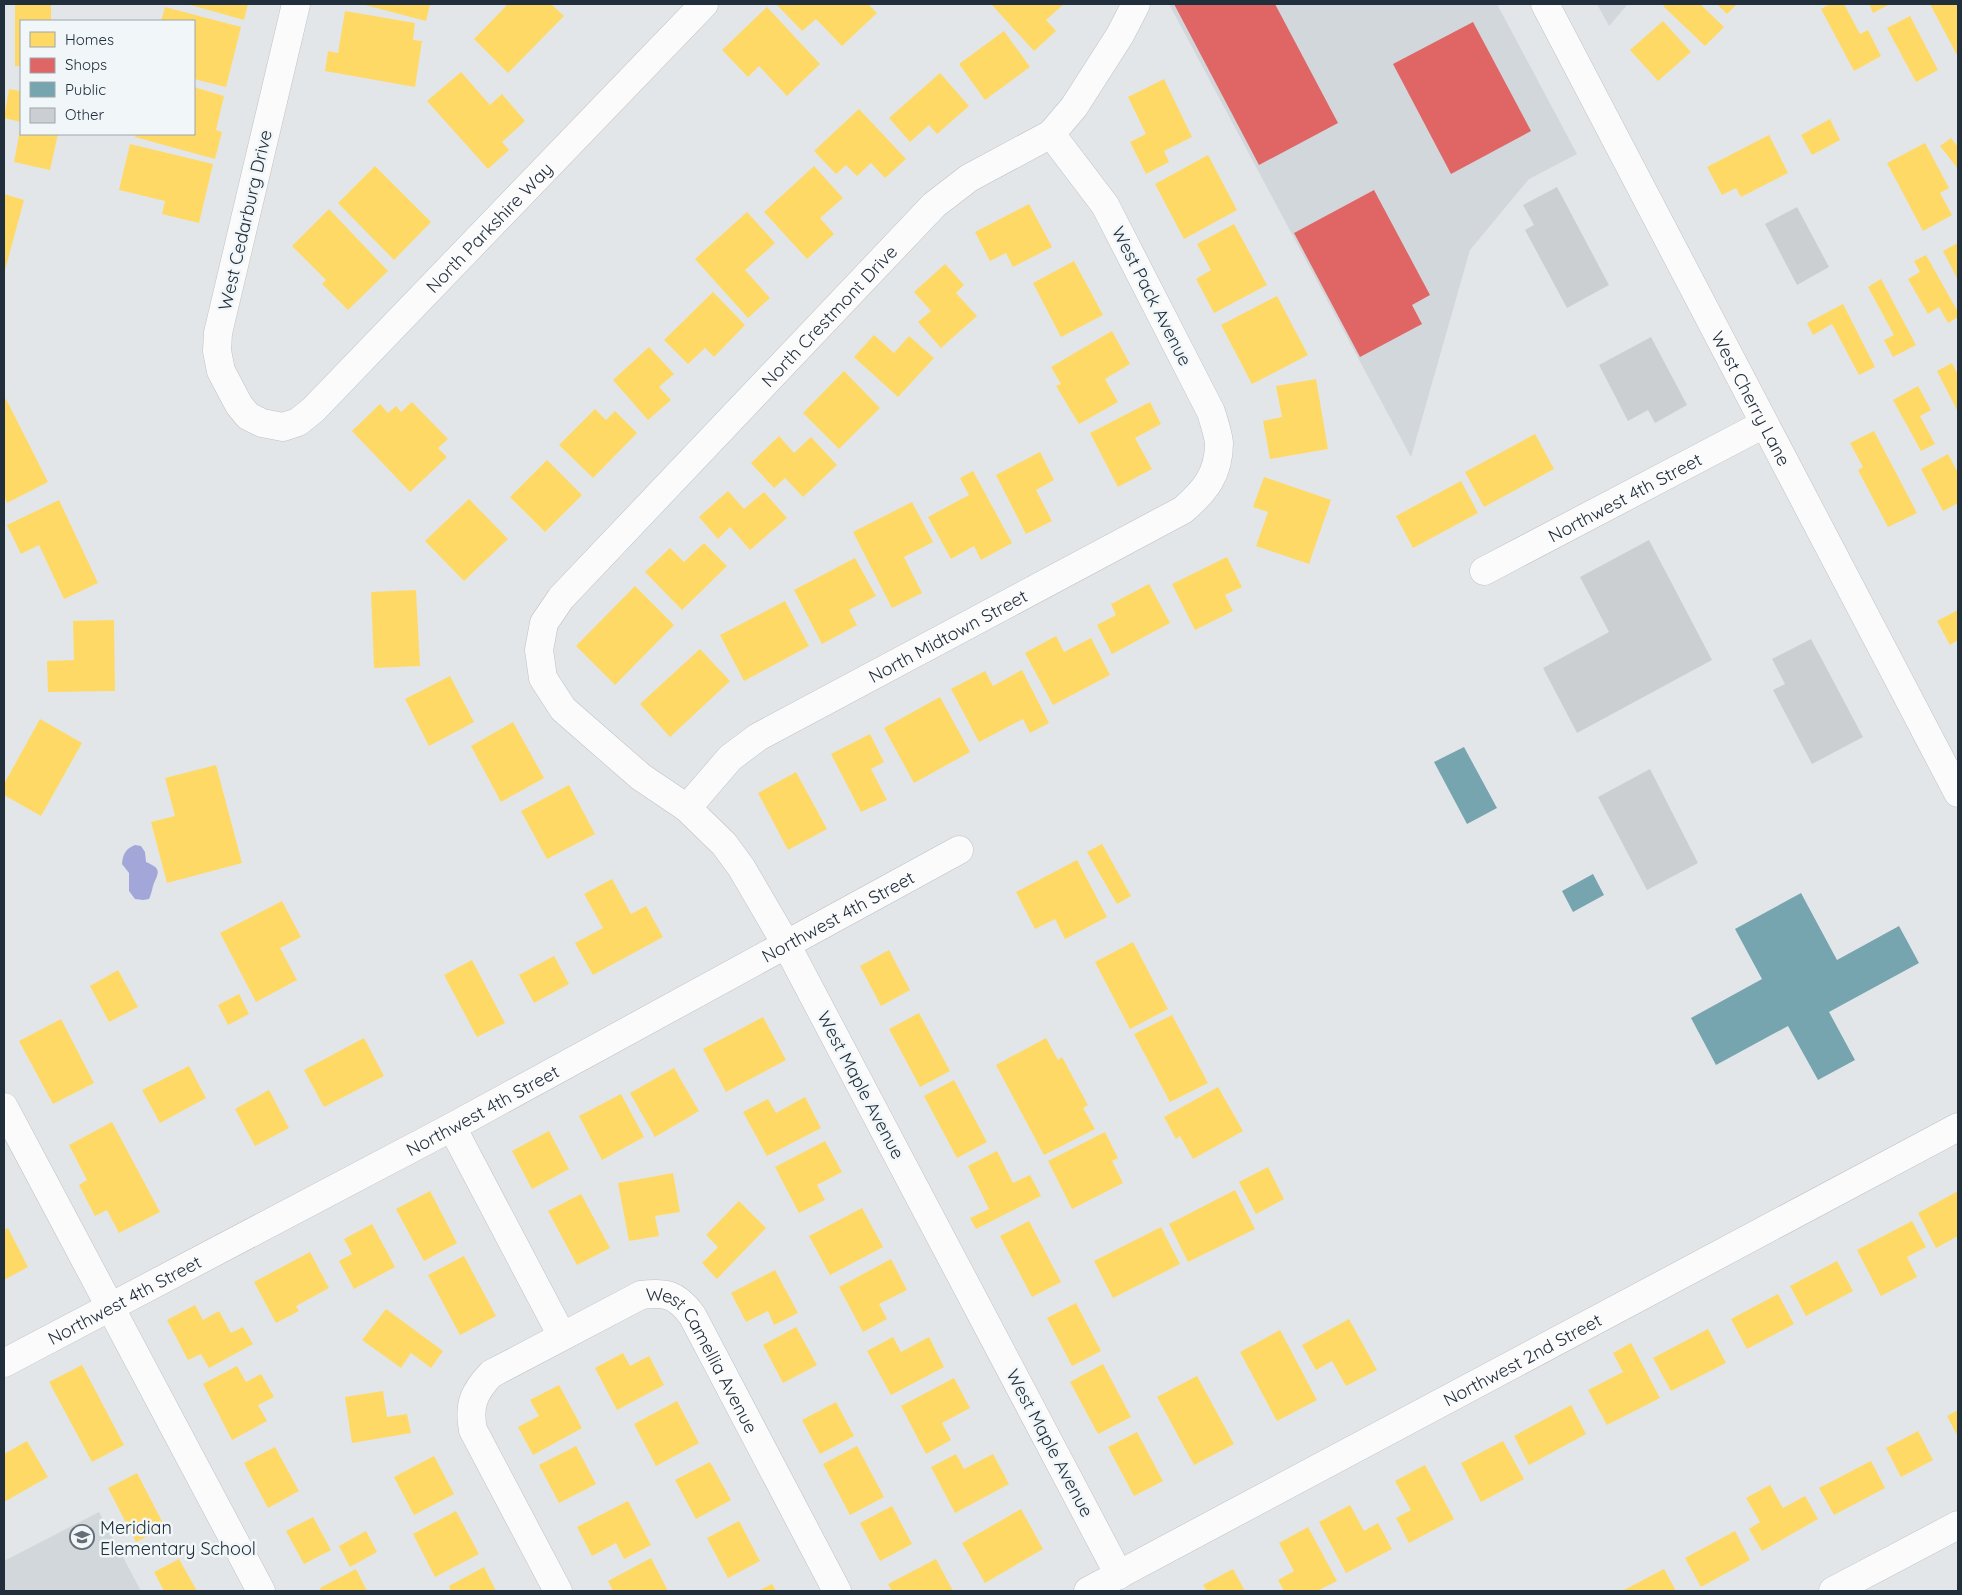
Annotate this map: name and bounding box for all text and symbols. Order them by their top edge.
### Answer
legend [20,20,195,135]
text: Homes [65,30,114,49]
text: Shops [65,55,107,74]
text: Public [65,80,106,99]
text: Other [65,105,105,124]
street label: West Cedarburg Drive [213,127,277,313]
street label: North Parkshire Way [421,157,557,297]
street label: West Pack Avenue [1107,222,1197,370]
street label: North Crestmont Drive [756,240,902,391]
street label: West Cherry Lane [1707,327,1796,470]
street label: Northwest 4th Street [1544,447,1706,547]
street label: North Midtown Street [864,584,1031,687]
street label: Northwest 4th Street [758,865,918,967]
street label: West Maple Avenue [812,1007,910,1163]
street label: Northwest 4th Street [402,1059,563,1161]
street label: Northwest 4th Street [44,1250,205,1350]
street label: West Camellia Avenue [646,1282,763,1437]
street label: Northwest 2nd Street [1439,1308,1605,1411]
street label: West Maple Avenue [1001,1365,1099,1521]
place label: Meridian Elementary School [100,1516,256,1560]
school or university icon: Meridian Elementary School [69,1524,95,1550]

